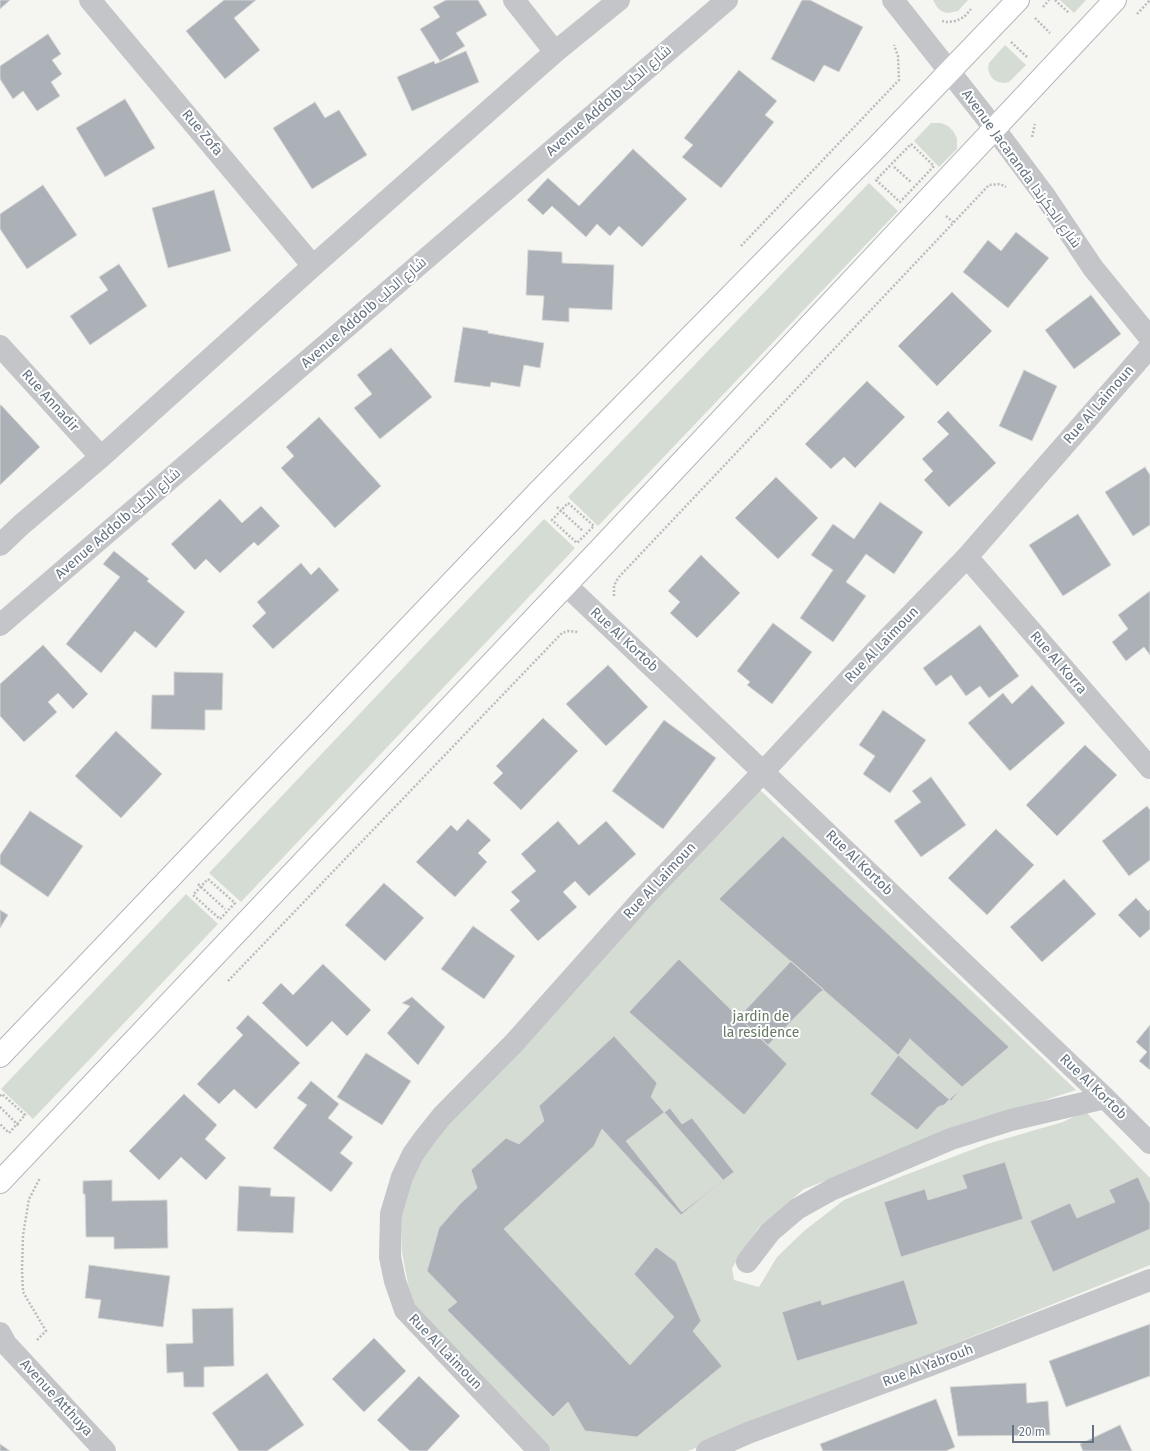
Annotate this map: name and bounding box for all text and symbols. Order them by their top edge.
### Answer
street label: Avenue Addolb شارع الدلب [543,42,675,160]
street label: Avenue Jacaranda شارع الجكرندا [958,86,1084,252]
street label: Rue Zofa [178,106,226,160]
street label: Avenue Addolb شارع الدلب [298,254,430,372]
street label: Rue Al Laimoun [1060,362,1138,448]
street label: Rue Annadir [18,366,82,436]
street label: Avenue Addolb شارع الدلب [52,465,184,583]
street label: Rue Al Kortob [587,604,661,676]
street label: Rue Al Laimoun [842,604,922,686]
street label: Rue Al Korra [1026,628,1090,698]
street label: Rue Al Kortob [822,827,896,899]
street label: Rue Al Laimoun [620,839,700,923]
park label: jardin de la residence [723,1009,799,1042]
street label: Rue Al Kortob [1056,1051,1130,1123]
street label: Rue Al Laimoun [405,1311,485,1393]
street label: Rue Al Yabrouh [880,1341,976,1391]
street label: Avenue Atthuya [16,1356,96,1440]
scale bar [1014,1417,1096,1443]
text: 20 m [1019,1425,1045,1439]

